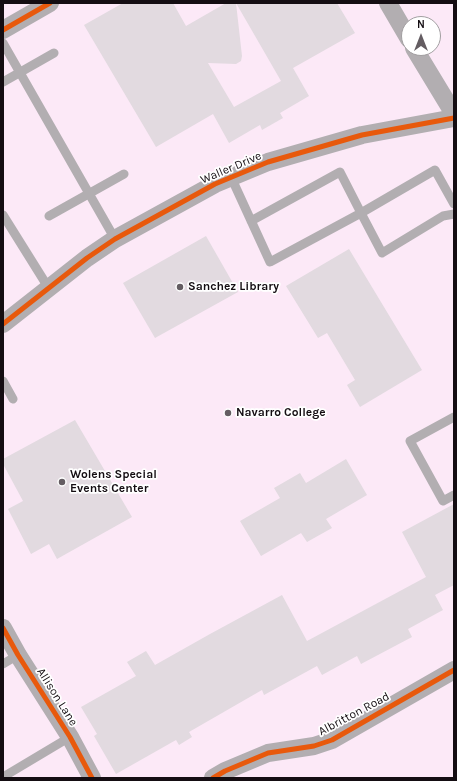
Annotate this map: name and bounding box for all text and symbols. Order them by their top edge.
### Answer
north arrow [401,16,441,56]
text: N [417,18,425,31]
street label: Waller Drive [198,149,264,187]
place label: Sanchez Library [188,280,279,294]
marker: Sanchez Library [175,282,185,292]
place label: Navarro College [236,406,326,420]
marker: Navarro College [223,408,233,418]
place label: Wolens Special Events Center [70,468,157,496]
marker: Wolens Special Events Center [57,477,67,487]
street label: Allison Lane [33,665,81,729]
street label: Albritton Road [316,689,392,739]

